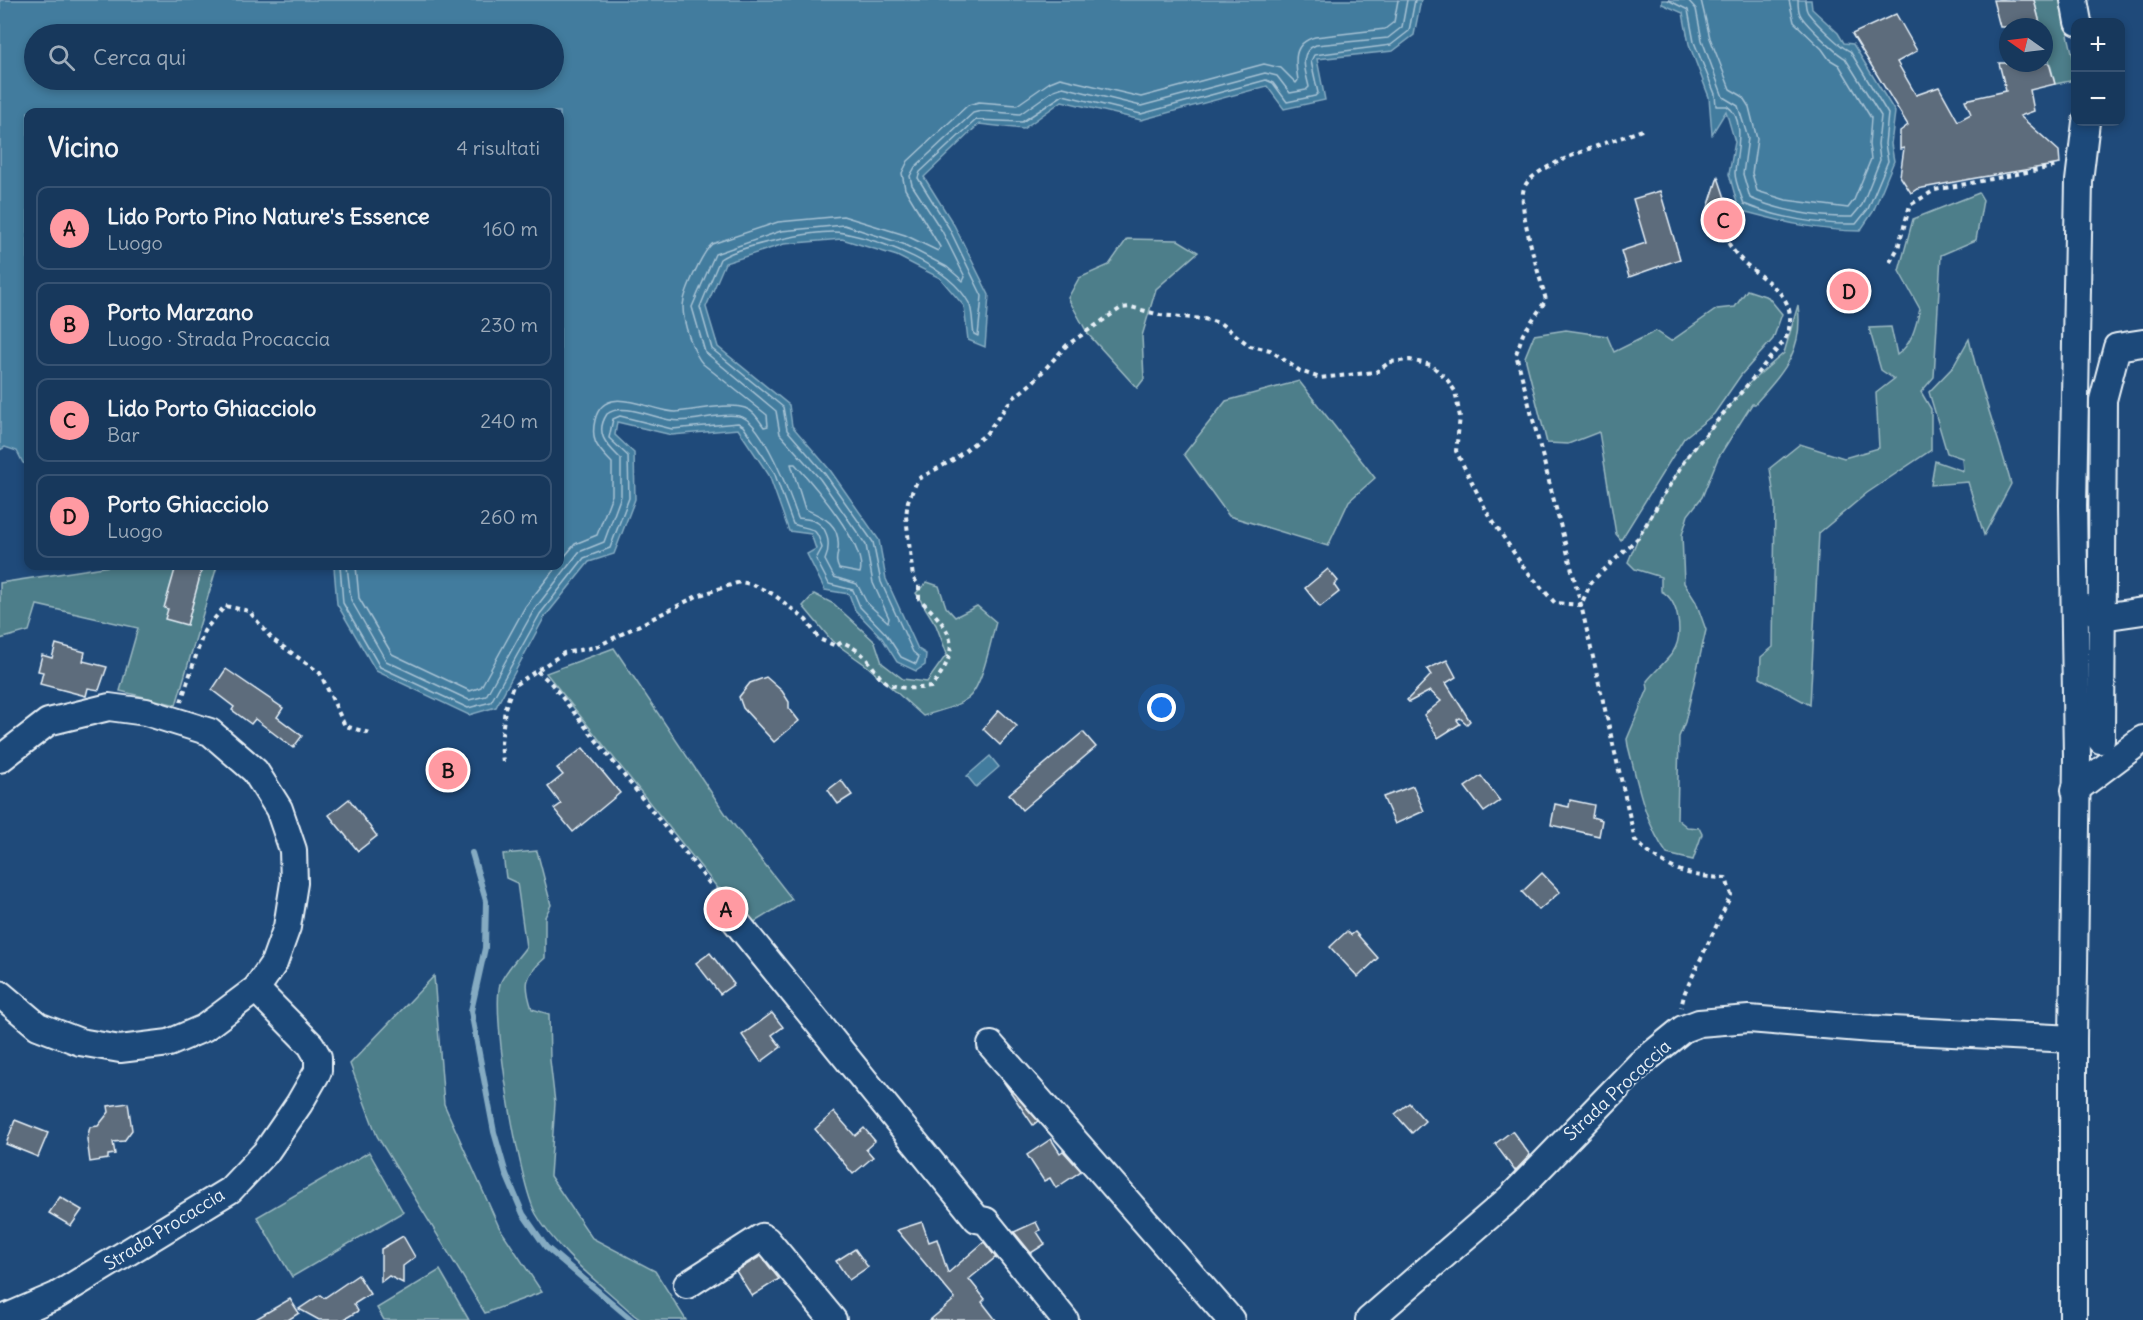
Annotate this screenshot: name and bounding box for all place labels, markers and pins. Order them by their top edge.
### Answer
pin: C [1704,198,1742,242]
pin: D [1830,268,1868,314]
pin: B [428,748,468,792]
pin: A [706,886,746,932]

